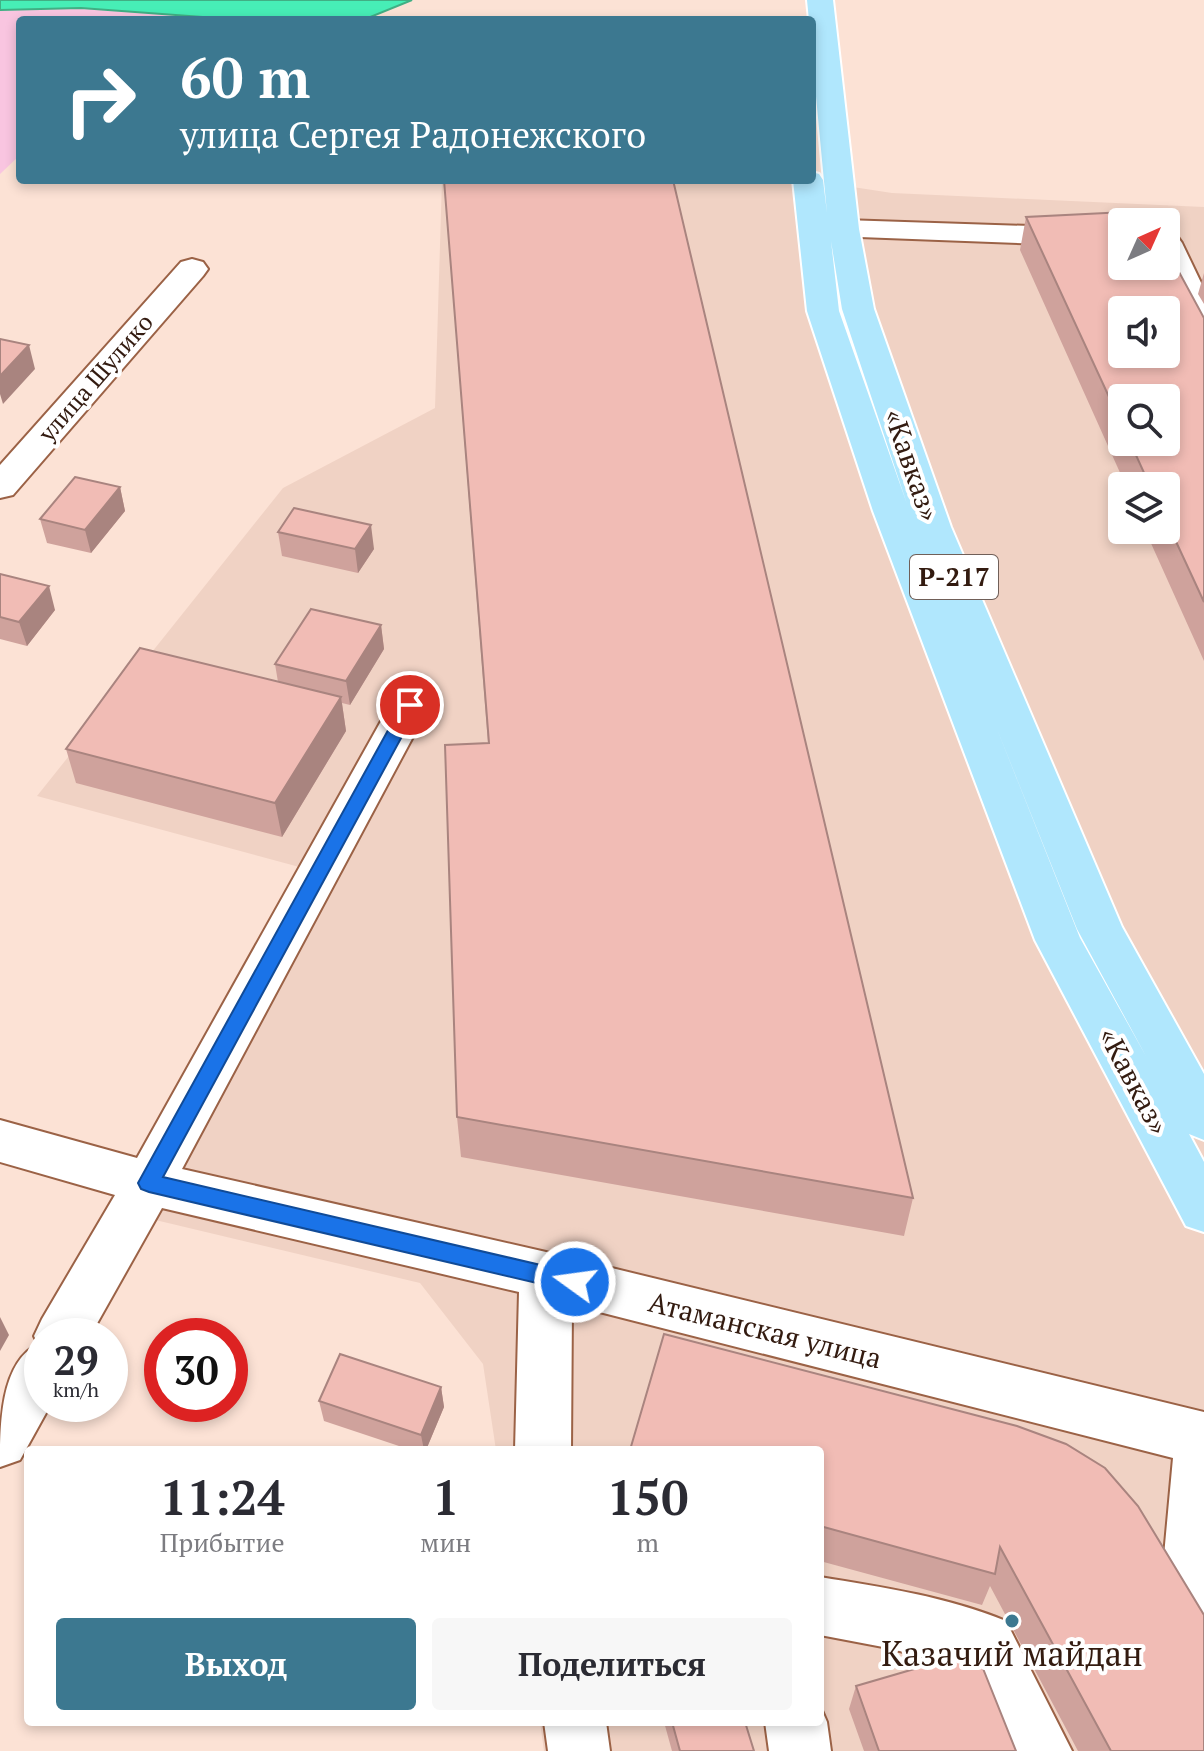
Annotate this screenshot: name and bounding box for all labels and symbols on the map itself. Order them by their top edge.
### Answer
north arrow [1108,208,1180,280]
street label: улица Шулико [30,307,160,449]
street label: «Кавказ» [876,404,949,526]
road number: Р-217 [910,555,998,599]
pin [376,671,444,739]
street label: «Кавказ» [1091,1021,1178,1141]
position arrow [533,1240,617,1324]
street label: Атаманская улица [645,1283,886,1376]
speed limit sign: 30 [144,1318,248,1422]
marker: Казачий майдан [1003,1612,1021,1630]
place label: Казачий майдан [881,1631,1143,1676]

